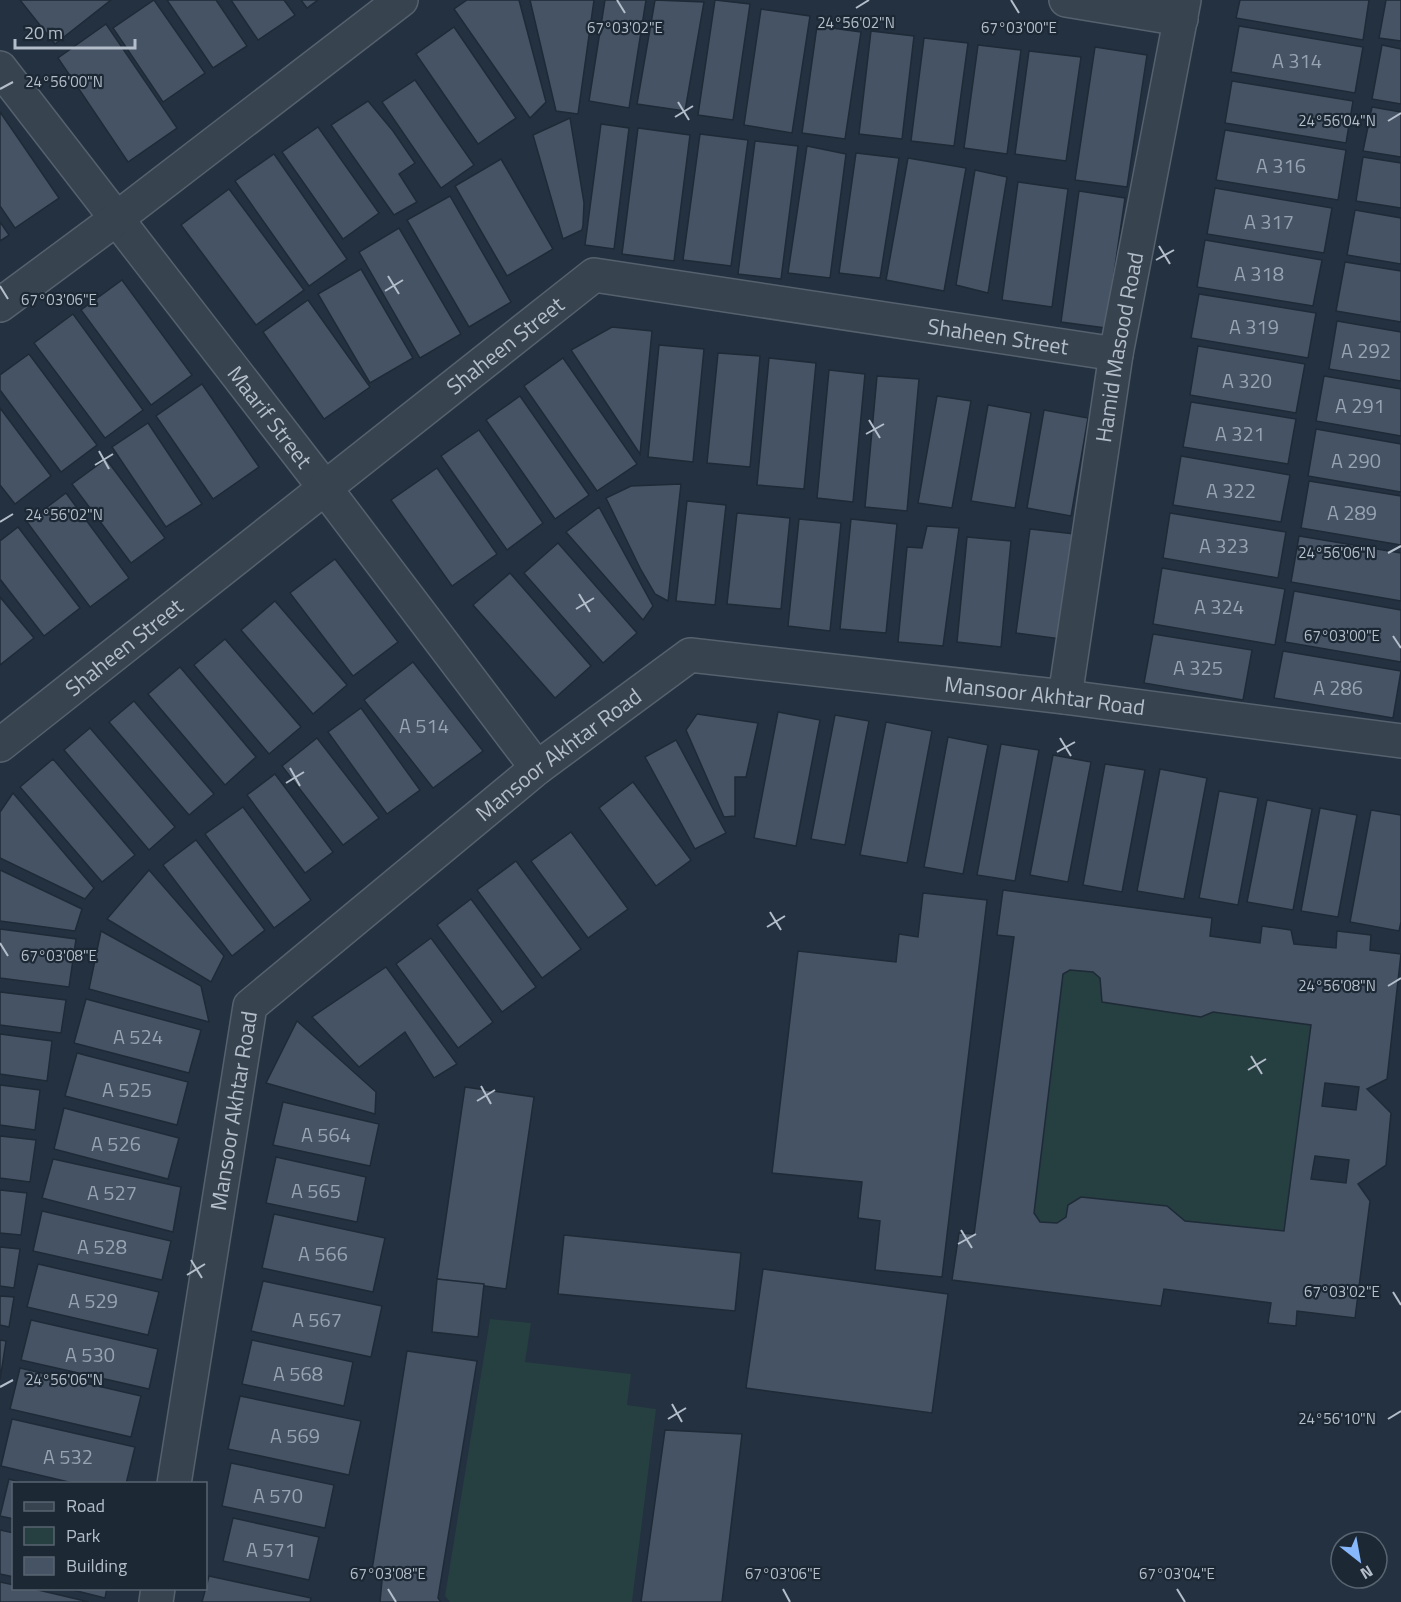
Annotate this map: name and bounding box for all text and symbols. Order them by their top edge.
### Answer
text: 24°56'02"N [817,11,895,34]
scale bar [15,12,135,50]
text: 67°03'02"E [587,16,663,39]
text: 67°03'00"E [981,16,1057,39]
text: 20 m [24,19,63,46]
house number: A 314 [1272,45,1322,76]
text: 24°56'00"N [25,70,103,93]
text: 24°56'04"N [1298,109,1376,132]
house number: A 316 [1256,150,1306,181]
house number: A 317 [1244,206,1294,237]
street label: Hamid Masood Road [1086,249,1152,445]
house number: A 318 [1234,258,1284,289]
text: 67°03'06"E [21,288,97,311]
street label: Shaheen Street [439,288,572,403]
street label: Shaheen Street [925,309,1071,364]
house number: A 319 [1229,311,1279,342]
house number: A 292 [1341,335,1391,366]
street label: Maarif Street [219,358,321,476]
house number: A 320 [1222,365,1272,396]
house number: A 291 [1335,390,1385,421]
house number: A 321 [1215,418,1265,449]
house number: A 290 [1331,445,1381,476]
house number: A 322 [1206,475,1256,506]
house number: A 289 [1327,497,1377,528]
text: 24°56'02"N [25,503,103,526]
house number: A 323 [1199,530,1249,561]
text: 24°56'06"N [1298,541,1376,564]
street label: Shaheen Street [58,589,190,704]
house number: A 324 [1194,591,1244,622]
text: 67°03'00"E [1304,624,1380,647]
house number: A 325 [1173,652,1223,683]
street label: Mansoor Akhtar Road [943,667,1147,724]
house number: A 286 [1313,672,1363,703]
street label: Mansoor Akhtar Road [468,679,648,829]
house number: A 514 [399,710,449,741]
text: 67°03'08"E [21,944,97,967]
text: 24°56'08"N [1298,974,1376,997]
street label: Mansoor Akhtar Road [201,1008,266,1213]
house number: A 524 [113,1021,163,1052]
house number: A 525 [102,1074,152,1105]
house number: A 564 [301,1119,351,1150]
house number: A 526 [91,1128,141,1159]
house number: A 565 [291,1175,341,1206]
house number: A 527 [87,1177,137,1208]
house number: A 528 [77,1231,127,1262]
house number: A 566 [298,1238,348,1269]
text: 67°03'02"E [1304,1280,1380,1303]
house number: A 529 [68,1285,118,1316]
house number: A 567 [292,1304,342,1335]
house number: A 530 [65,1339,115,1370]
house number: A 568 [273,1358,323,1389]
text: 24°56'06"N [25,1368,103,1391]
text: 24°56'10"N [1298,1407,1376,1430]
house number: A 569 [270,1420,320,1451]
house number: A 532 [43,1441,93,1472]
house number: A 570 [253,1480,303,1511]
legend [12,1482,207,1590]
text: Road [66,1492,105,1519]
text: Park [66,1522,101,1549]
north arrow [1329,1530,1389,1590]
house number: A 571 [246,1534,296,1565]
text: Building [66,1552,127,1579]
text: N [1356,1560,1378,1586]
text: 67°03'08"E [350,1562,426,1585]
text: 67°03'06"E [745,1562,821,1585]
text: 67°03'04"E [1139,1562,1215,1585]

